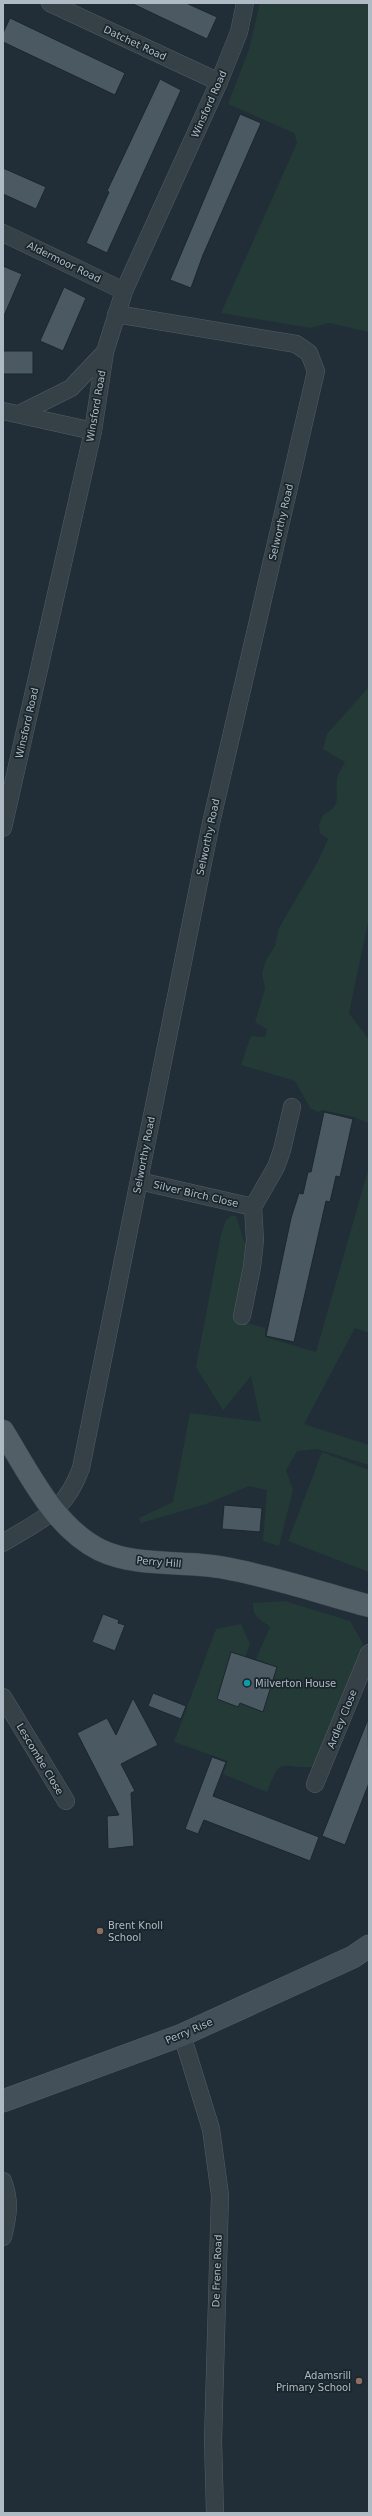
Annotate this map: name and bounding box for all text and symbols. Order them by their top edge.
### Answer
street label: Datchet Road [102,24,168,62]
street label: Winsford Road [189,69,229,139]
street label: Aldermoor Road [25,239,103,285]
street label: Winsford Road [84,369,108,443]
street label: Selworthy Road [267,483,295,561]
street label: Winsford Road [14,687,40,759]
street label: Selworthy Road [194,798,222,876]
street label: Selworthy Road [131,1116,157,1194]
street label: Silver Birch Close [152,1179,240,1209]
street label: Perry Hill [136,1555,182,1569]
marker: Milverton House [242,1678,252,1688]
place label: Milverton House [255,1678,336,1689]
street label: Ardley Close [325,1688,359,1750]
street label: Lescombe Close [14,1721,66,1797]
place label: Brent Knoll School [108,1920,163,1943]
marker: Brent Knoll School [95,1926,105,1936]
street label: Perry Rise [164,2016,214,2046]
street label: De Frene Road [210,2234,224,2308]
place label: Adamsrill Primary School [276,2370,351,2393]
marker: Adamsrill Primary School [354,2376,364,2386]

